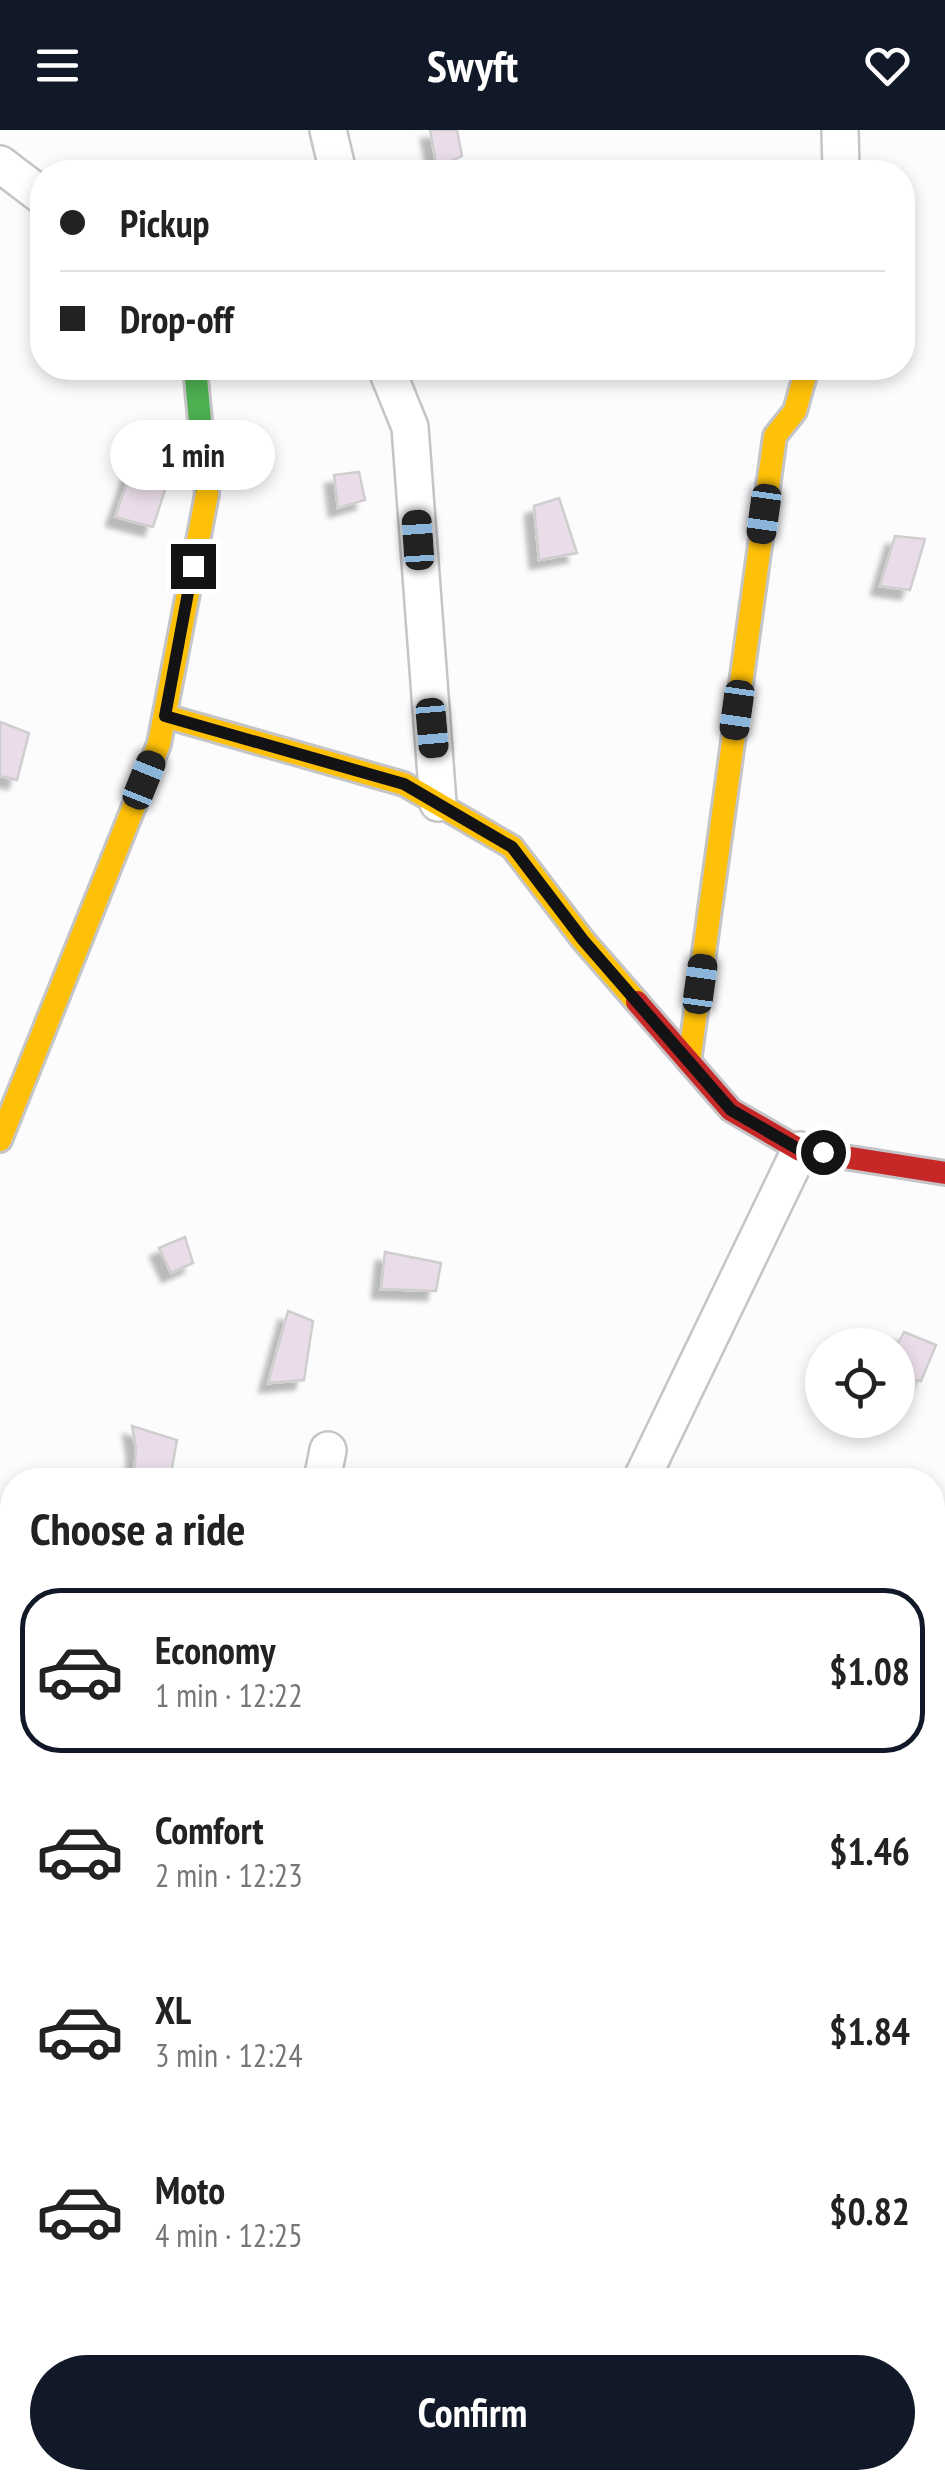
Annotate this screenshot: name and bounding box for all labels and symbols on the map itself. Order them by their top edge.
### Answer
callout: 1 min [110,421,276,491]
car [745,482,783,546]
car [401,509,435,571]
route end [171,544,216,589]
car [718,678,756,742]
car [414,697,450,759]
car [119,747,169,813]
car [681,952,719,1016]
route start [801,1130,846,1175]

